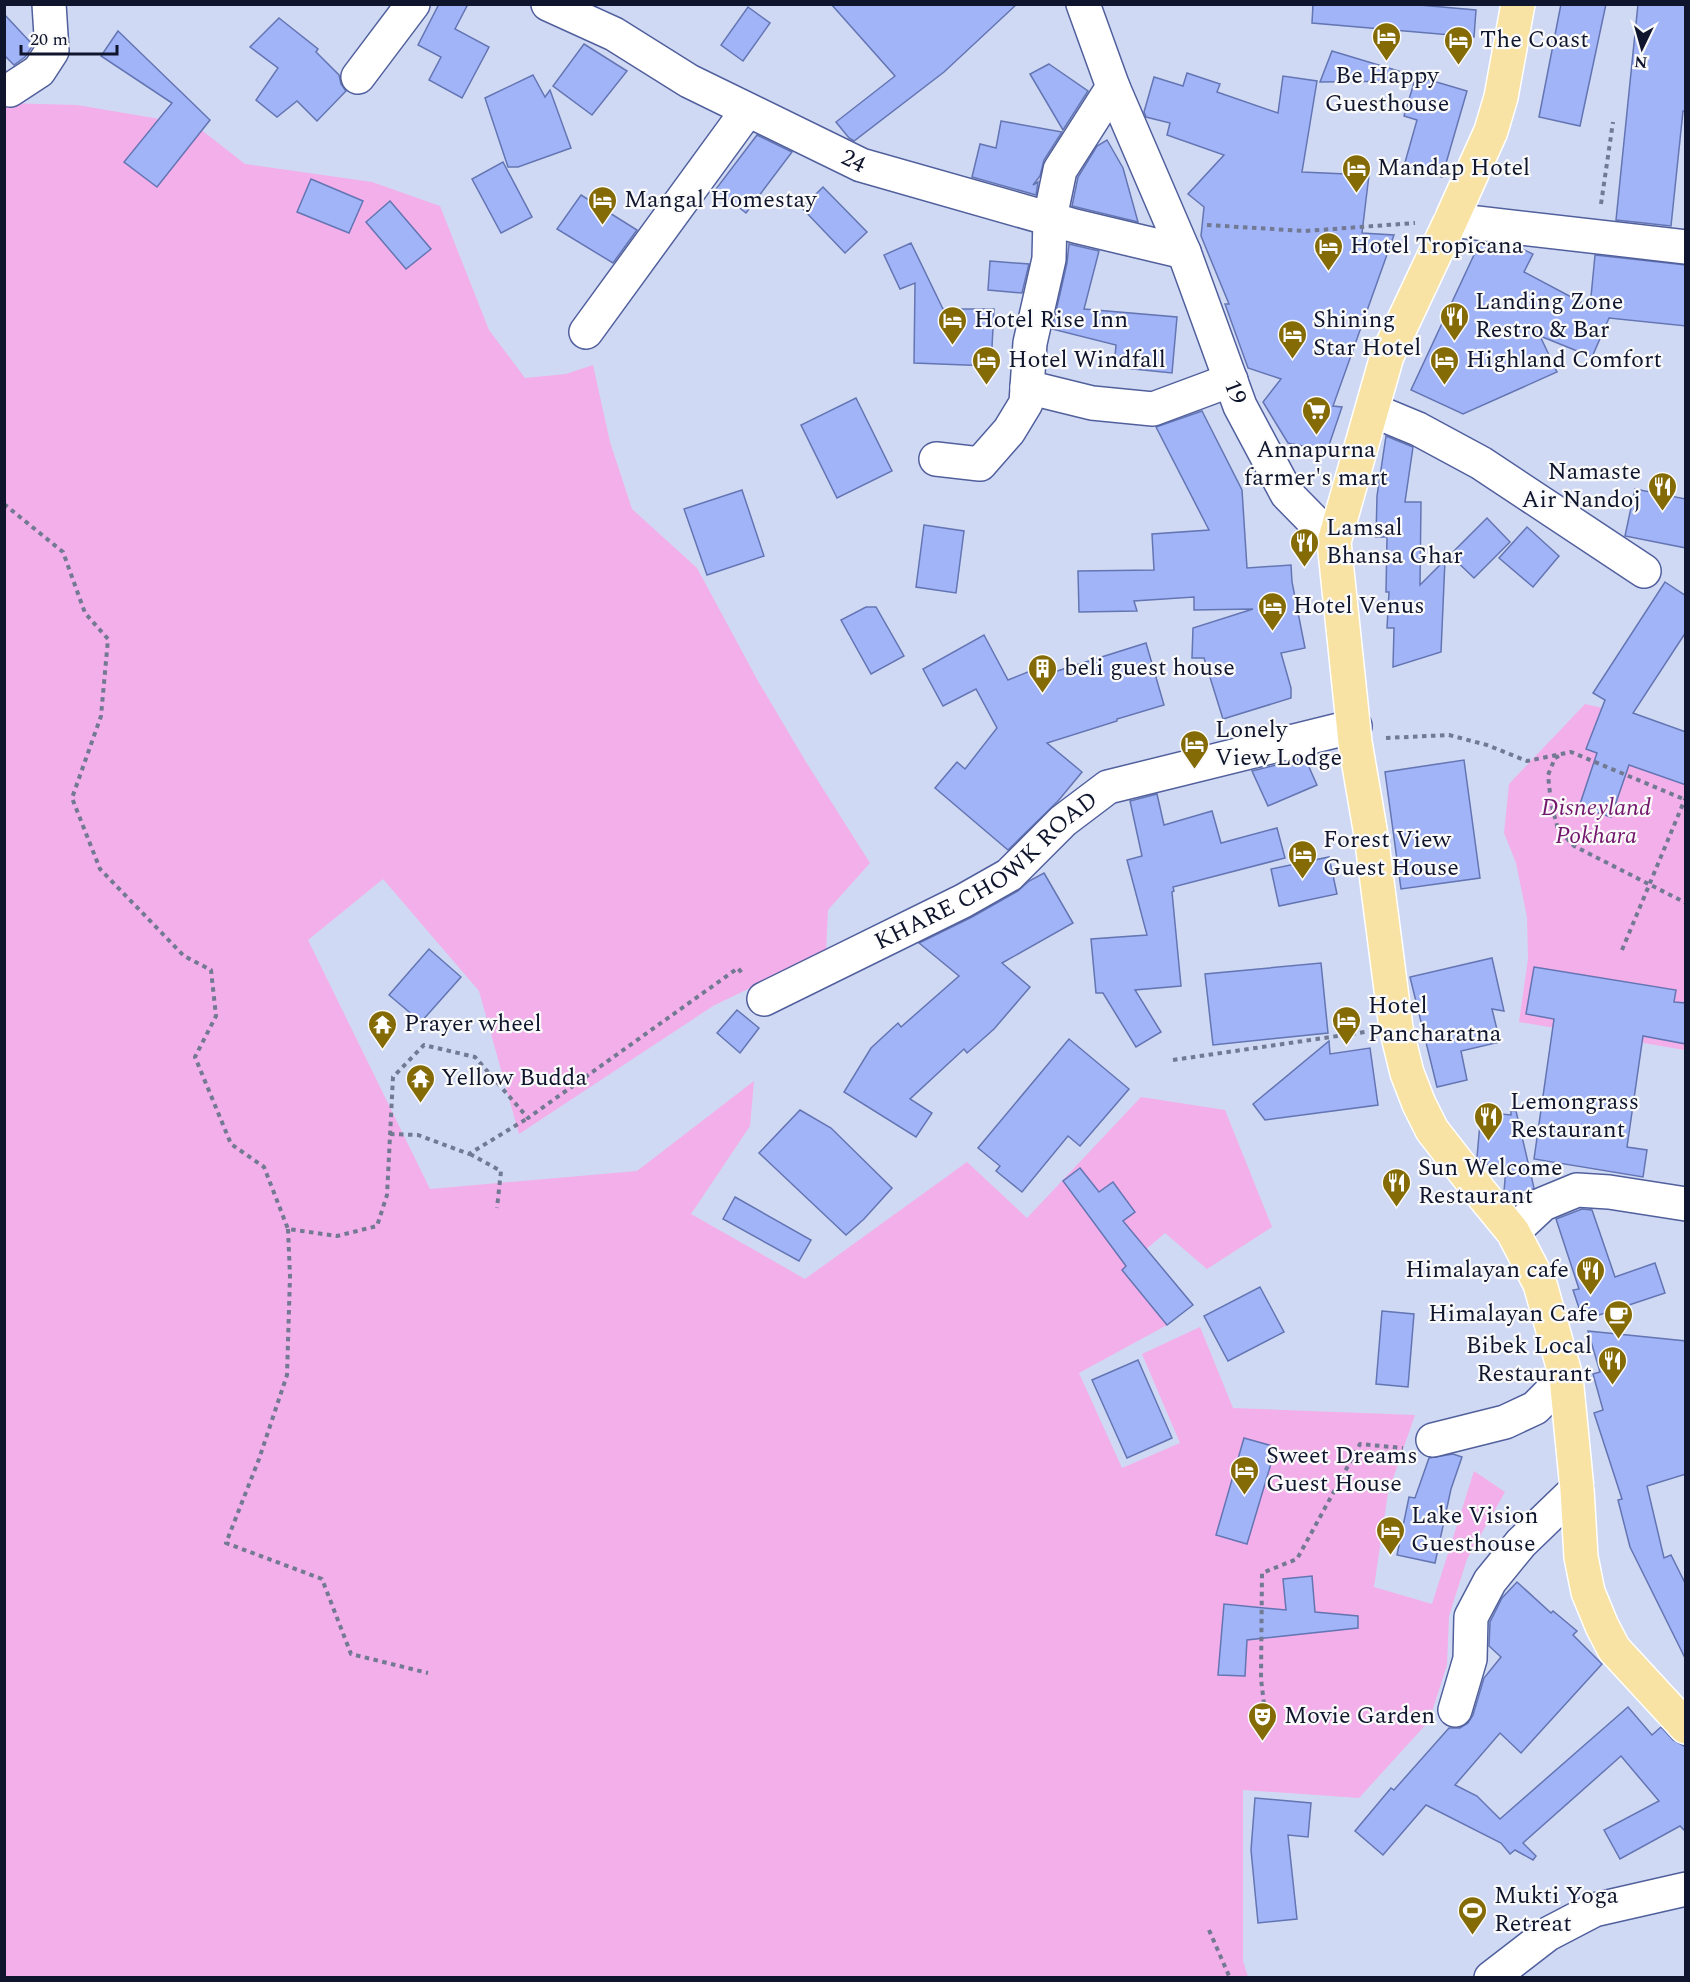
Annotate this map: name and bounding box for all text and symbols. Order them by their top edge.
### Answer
scale bar [21,18,117,56]
north arrow [1612,18,1672,78]
hotel icon: Be Happy Guesthouse [1371,20,1403,62]
place label: The Coast [1480,22,1589,58]
hotel icon: The Coast [1443,24,1475,66]
text: 20 m [30,26,68,53]
text: N [1633,49,1648,74]
place label: Be Happy Guesthouse [1325,58,1449,122]
street label: 24 [835,140,872,183]
place label: Mandap Hotel [1377,150,1530,186]
hotel icon: Mandap Hotel [1340,152,1372,194]
place label: Mangal Homestay [624,182,818,218]
hotel icon: Mangal Homestay [587,184,619,226]
place label: Hotel Tropicana [1350,228,1524,264]
hotel icon: Hotel Tropicana [1313,230,1345,272]
place label: Landing Zone Restro & Bar [1475,284,1623,348]
restaurant icon: Landing Zone Restro & Bar [1438,300,1470,342]
place label: Hotel Rise Inn [974,302,1128,338]
place label: Shining Star Hotel [1313,302,1421,366]
hotel icon: Hotel Rise Inn [937,304,969,346]
hotel icon: Shining Star Hotel [1276,318,1308,360]
place label: Hotel Windfall [1008,342,1166,378]
place label: Highland Comfort [1466,342,1662,378]
hotel icon: Hotel Windfall [971,344,1003,386]
hotel icon: Highland Comfort [1429,344,1461,386]
street label: 19 [1214,375,1256,410]
supermarket icon: Annapurna farmer's mart [1300,394,1332,436]
place label: Annapurna farmer's mart [1244,432,1388,496]
place label: Namaste Air Nandoj [1521,454,1641,518]
restaurant icon: Namaste Air Nandoj [1646,470,1678,512]
place label: Lamsal Bhansa Ghar [1326,510,1463,574]
restaurant icon: Lamsal Bhansa Ghar [1289,526,1321,568]
place label: Hotel Venus [1293,588,1425,624]
hotel icon: Hotel Venus [1256,590,1288,632]
place label: beli guest house [1064,650,1235,686]
building icon: beli guest house [1027,652,1059,694]
place label: Lonely View Lodge [1215,712,1342,776]
hotel icon: Lonely View Lodge [1178,728,1210,770]
street label: KHARE CHOWK ROAD [868,783,1106,960]
park label: Disneyland Pokhara [1541,790,1651,854]
place label: Forest View Guest House [1323,822,1459,886]
hotel icon: Forest View Guest House [1286,838,1318,880]
place label: Hotel Pancharatna [1368,988,1502,1052]
hotel icon: Hotel Pancharatna [1331,1004,1363,1046]
place label: Prayer wheel [404,1006,541,1042]
temple icon: Prayer wheel [367,1008,399,1050]
place label: Yellow Budda [441,1060,587,1096]
temple icon: Yellow Budda [404,1062,436,1104]
place label: Lemongrass Restaurant [1510,1084,1639,1148]
restaurant icon: Lemongrass Restaurant [1473,1100,1505,1142]
place label: Sun Welcome Restaurant [1418,1150,1563,1214]
restaurant icon: Sun Welcome Restaurant [1381,1166,1413,1208]
place label: Himalayan cafe [1405,1252,1569,1288]
restaurant icon: Himalayan cafe [1574,1254,1606,1296]
place label: Himalayan Cafe [1428,1296,1598,1332]
cafe icon: Himalayan Cafe [1603,1298,1635,1340]
place label: Bibek Local Restaurant [1466,1328,1592,1392]
restaurant icon: Bibek Local Restaurant [1597,1344,1629,1386]
place label: Sweet Dreams Guest House [1266,1438,1418,1502]
hotel icon: Sweet Dreams Guest House [1229,1454,1261,1496]
place label: Lake Vision Guesthouse [1411,1498,1538,1562]
hotel icon: Lake Vision Guesthouse [1374,1514,1406,1556]
place label: Movie Garden [1284,1698,1435,1734]
theatre icon: Movie Garden [1247,1700,1279,1742]
place label: Mukti Yoga Retreat [1494,1878,1619,1942]
sports icon: Mukti Yoga Retreat [1457,1894,1489,1936]

